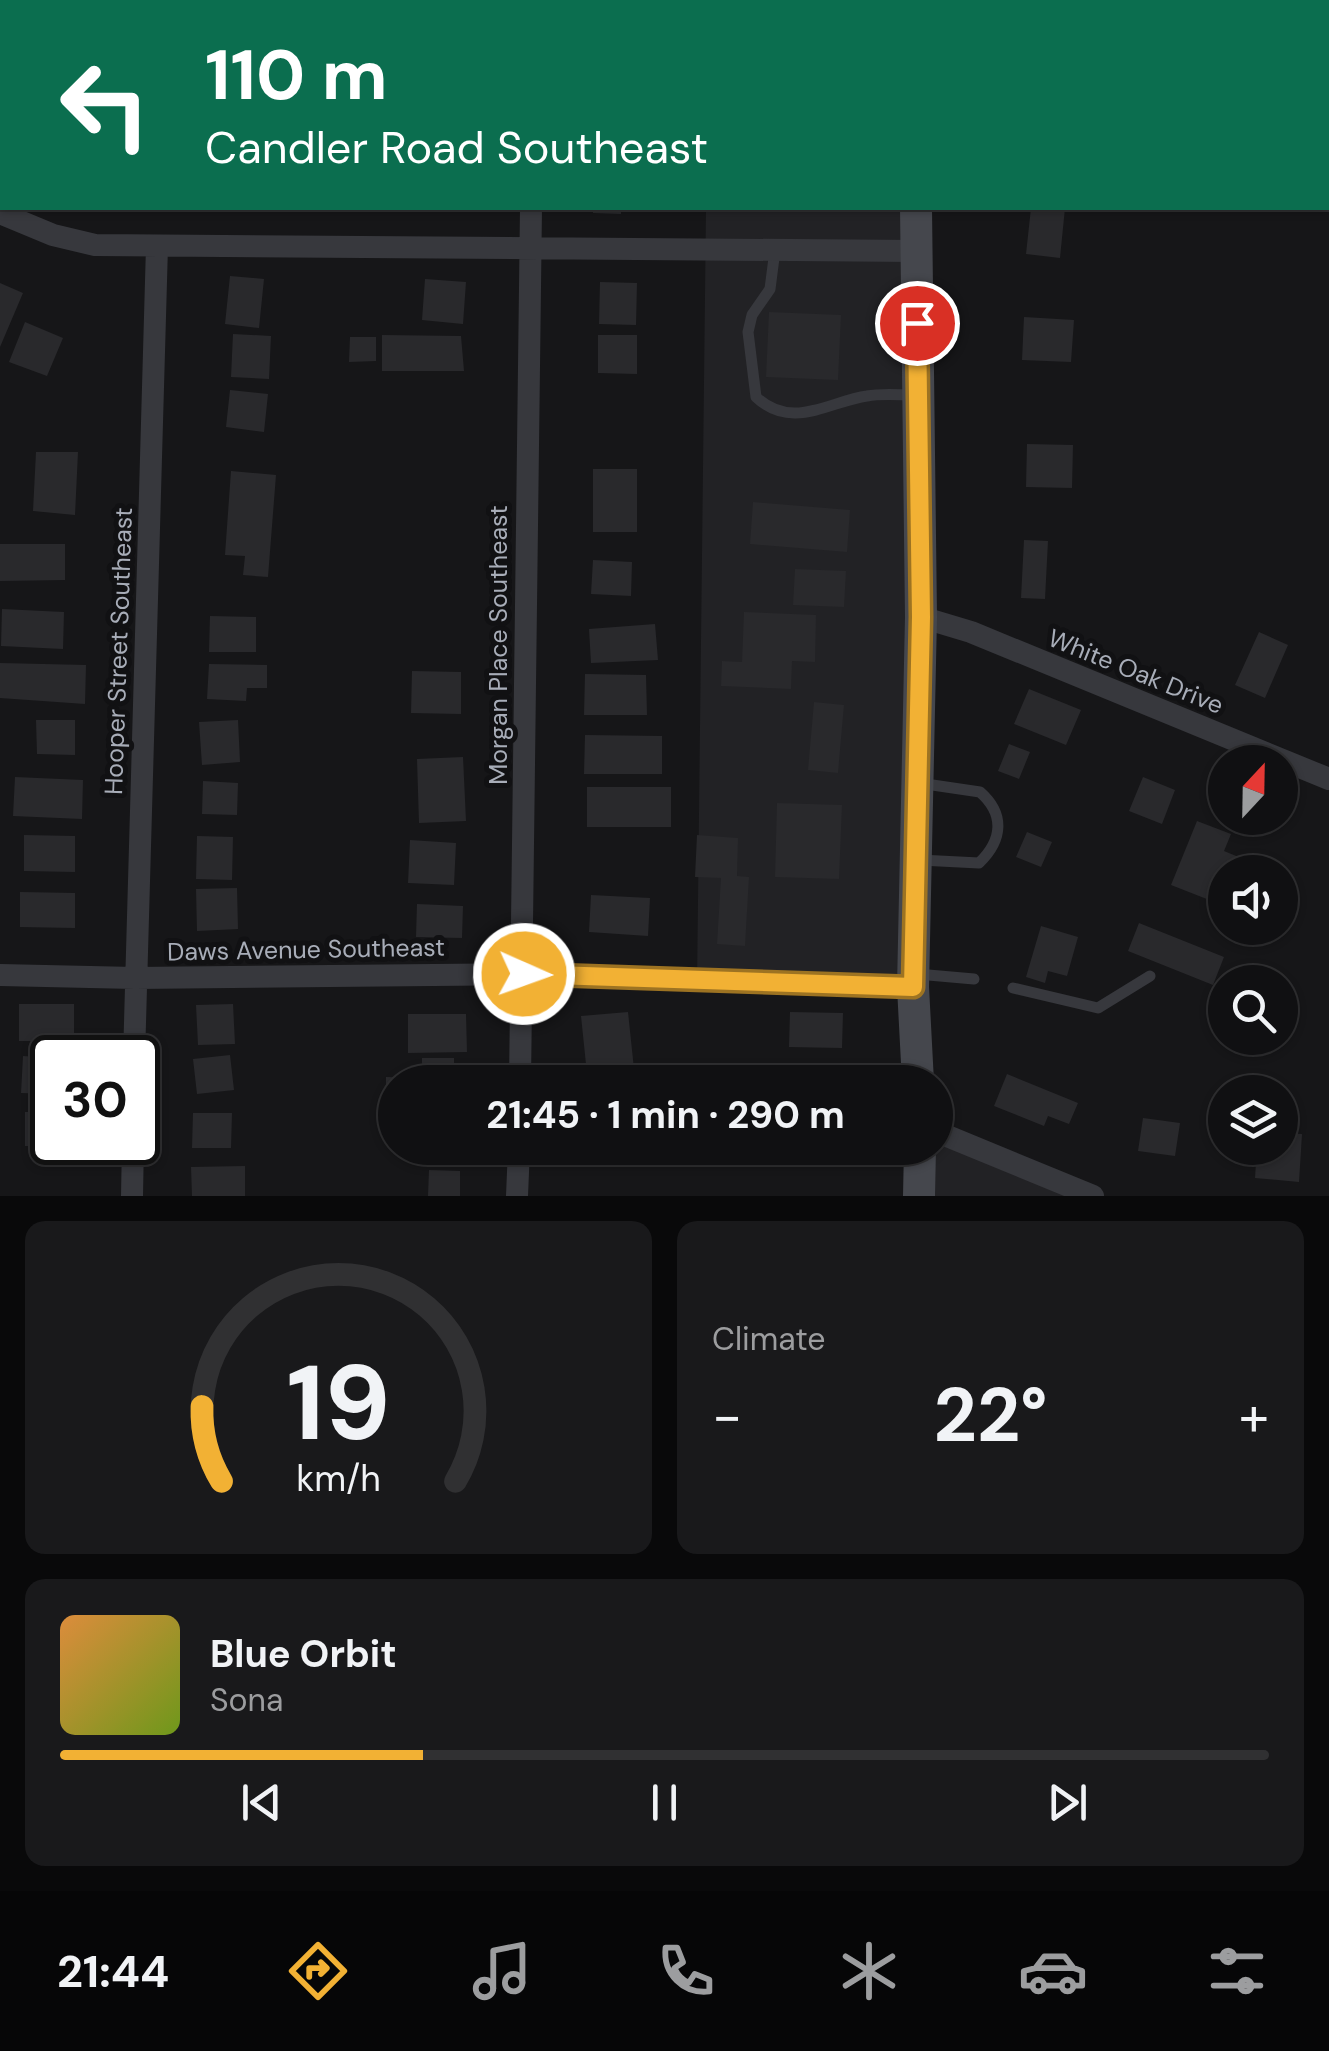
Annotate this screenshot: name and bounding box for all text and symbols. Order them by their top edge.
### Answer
text: 110 m [205,30,388,121]
icon: left [40,40,170,170]
text: Candler Road Southeast [205,118,708,177]
pin [875,281,960,366]
icon: arrive [890,296,945,351]
street label: Morgan Place Southeast [482,505,515,785]
street label: Hooper Street Southeast [97,507,140,795]
street label: White Oak Drive [1043,621,1228,722]
north arrow [1208,745,1298,835]
map controls [1208,745,1298,1165]
button: sound [1208,855,1298,945]
position arrow [472,922,576,1026]
street label: Daws Avenue Southeast [167,931,445,968]
button: search [1208,965,1298,1055]
speed limit sign: 30 [30,1035,160,1165]
button: layers [1208,1075,1298,1165]
text: 21:45 · 1 min · 290 m [486,1090,845,1140]
text: Climate [712,1318,826,1360]
text: 19 [287,1336,390,1471]
text: 22° [934,1367,1047,1464]
text: − [712,1380,742,1452]
text: + [1239,1380,1269,1452]
text: km/h [296,1456,381,1502]
text: Blue Orbit [210,1629,397,1679]
text: Sona [210,1679,283,1721]
icon: previous [234,1775,289,1830]
icon: pause [637,1775,692,1830]
icon: next [1040,1775,1095,1830]
icon: directions [283,1936,353,2006]
icon: music [467,1936,537,2006]
icon: phone [651,1936,721,2006]
icon: climate [834,1936,904,2006]
icon: car [1018,1936,1088,2006]
icon: filters [1202,1936,1272,2006]
text: 21:44 [57,1942,169,2001]

